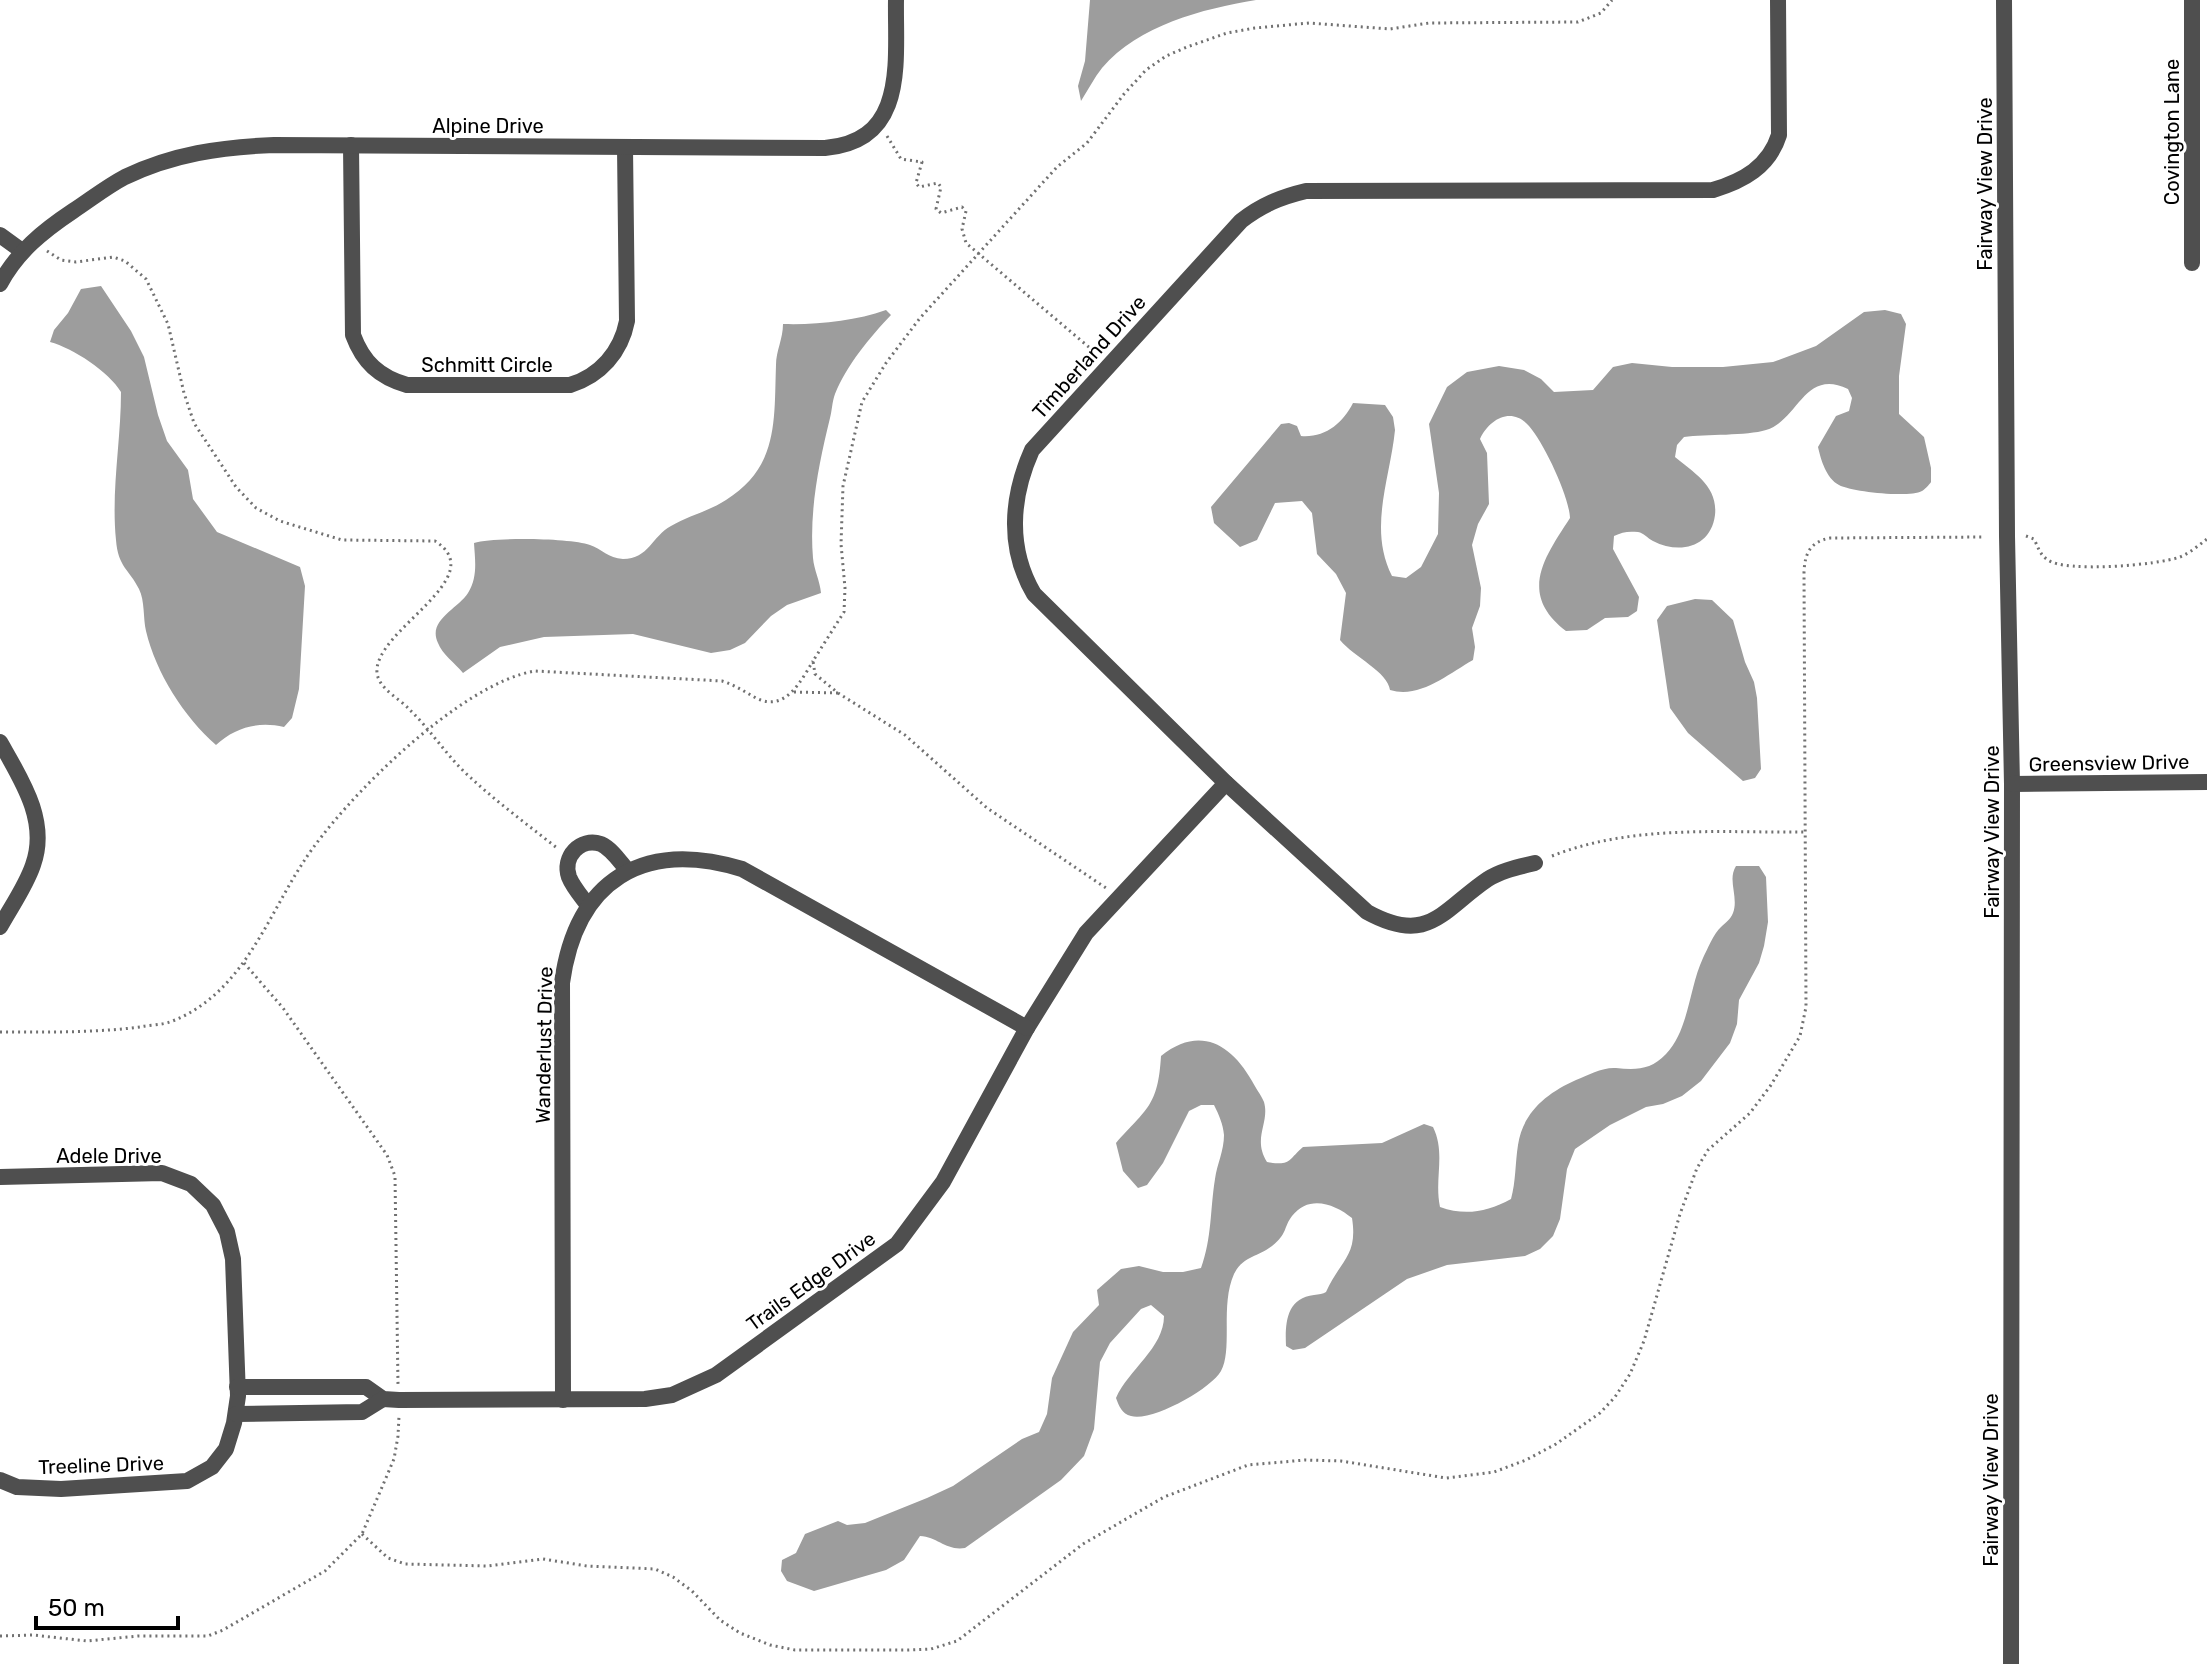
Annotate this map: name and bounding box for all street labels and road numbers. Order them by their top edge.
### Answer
street label: Covington Lane [2160,59,2184,205]
street label: Fairway View Drive [1973,97,1997,271]
street label: Alpine Drive [432,114,544,138]
street label: Timberland Drive [1027,290,1151,424]
street label: Schmitt Circle [421,353,553,377]
street label: Fairway View Drive [1980,745,2004,919]
street label: Greensview Drive [2028,750,2190,776]
street label: Wanderlust Drive [531,966,557,1124]
street label: Adele Drive [56,1144,162,1168]
street label: Trails Edge Drive [742,1226,880,1336]
street label: Fairway View Drive [1979,1393,2003,1567]
street label: Treeline Drive [38,1451,164,1479]

